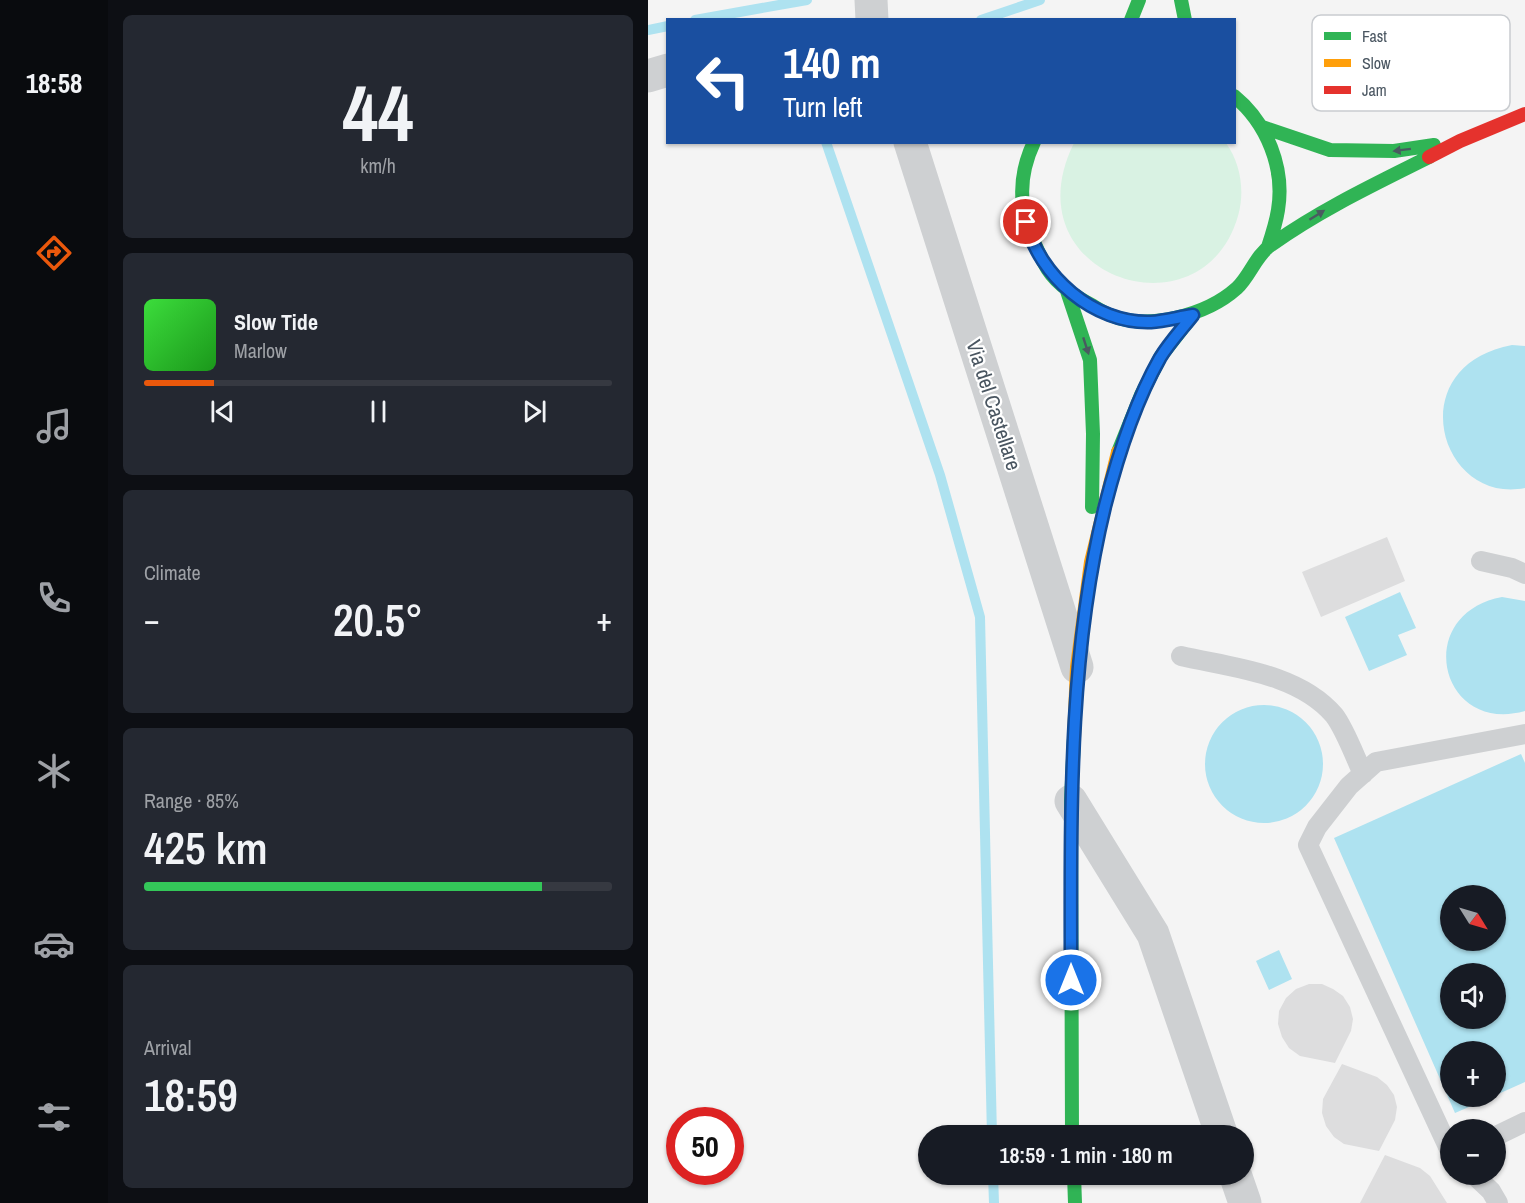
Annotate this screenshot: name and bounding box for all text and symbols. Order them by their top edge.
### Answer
legend [1312,15,1510,111]
text: Fast [1362,25,1387,47]
text: 140 m [783,35,881,91]
icon: left [684,42,762,120]
text: Slow [1362,52,1391,74]
text: 44 [342,60,414,165]
text: 18:58 [26,65,82,101]
text: Jam [1362,79,1387,101]
text: Turn left [783,89,862,125]
one-way arrow [1392,145,1411,154]
text: km/h [360,152,396,179]
pin [1000,196,1051,247]
icon: arrive [1009,205,1042,238]
one-way arrow [1309,210,1326,221]
icon: directions [33,232,75,274]
text: Slow Tide [234,307,318,337]
street label: Via del Castellare [959,336,1029,474]
text: Marlow [234,337,287,364]
one-way arrow [1081,337,1091,355]
icon: previous [206,395,239,428]
icon: pause [362,395,395,428]
icon: next [518,395,551,428]
icon: music [33,405,75,447]
text: Climate [144,559,201,586]
icon: phone [33,577,75,619]
text: 20.5° [333,589,423,650]
text: − [144,597,160,641]
text: + [596,597,612,641]
icon: climate [33,750,75,792]
text: Range · 85% [144,787,239,814]
text: 425 km [144,817,268,878]
north arrow [1440,885,1506,951]
map controls [1440,885,1506,1185]
icon: car [33,923,75,965]
position arrow [1039,948,1103,1012]
button: sound [1440,963,1506,1029]
text: Arrival [144,1034,191,1061]
button: + [1440,1041,1506,1107]
text: 18:59 [144,1064,238,1125]
icon: filters [33,1096,75,1138]
speed limit sign: 50 [666,1107,744,1185]
button: − [1440,1119,1506,1185]
text: 18:59 · 1 min · 180 m [999,1140,1173,1170]

